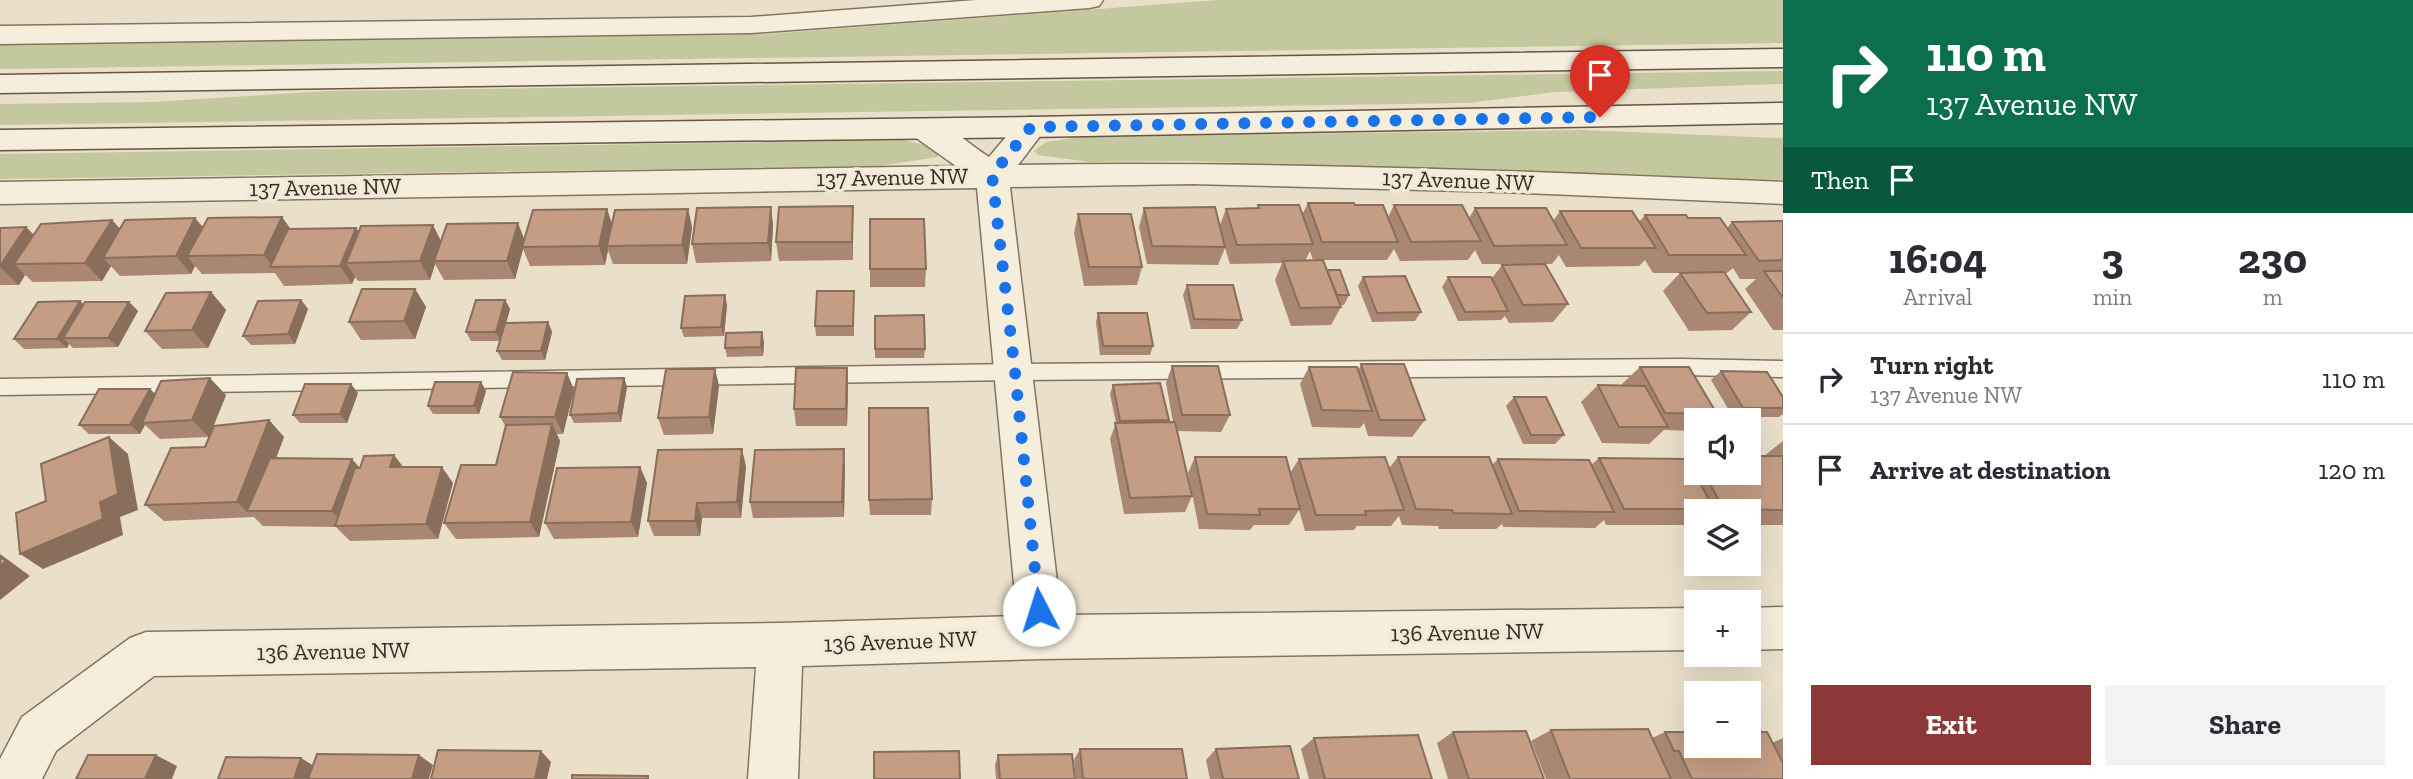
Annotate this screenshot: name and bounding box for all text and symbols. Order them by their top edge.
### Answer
text: 110 m [1926,25,2046,84]
icon: right [1811,28,1902,119]
pin [1570,45,1630,117]
icon: arrive [1581,56,1619,94]
text: 137 Avenue NW [1926,85,2138,123]
icon: arrive [1883,161,1921,199]
street label: 137 Avenue NW [816,162,969,192]
street label: 137 Avenue NW [1382,163,1535,197]
text: Then [1811,164,1869,196]
street label: 137 Avenue NW [249,172,402,202]
text: 16:04 [1889,233,1987,284]
text: 3 [2101,233,2124,284]
text: 230 [2238,233,2307,284]
text: Arrival [1903,283,1973,311]
text: min [2093,283,2132,311]
text: m [2263,283,2282,311]
text: Turn right [1870,349,1993,381]
icon: right [1811,360,1849,398]
text: 110 m [2322,363,2385,395]
text: 137 Avenue NW [1870,381,2022,409]
map controls [1684,408,1761,758]
button: sound [1684,408,1761,485]
icon: arrive [1811,451,1849,489]
text: Arrive at destination [1870,454,2110,486]
text: 120 m [2318,454,2385,486]
button: layers [1684,499,1761,576]
position arrow [1002,573,1076,647]
button: + [1684,590,1761,667]
street label: 136 Avenue NW [1390,617,1544,647]
street label: 136 Avenue NW [823,624,978,658]
street label: 136 Avenue NW [256,636,410,666]
button: − [1684,681,1761,758]
button: Exit [1811,685,2091,765]
button: Share [2105,685,2385,765]

